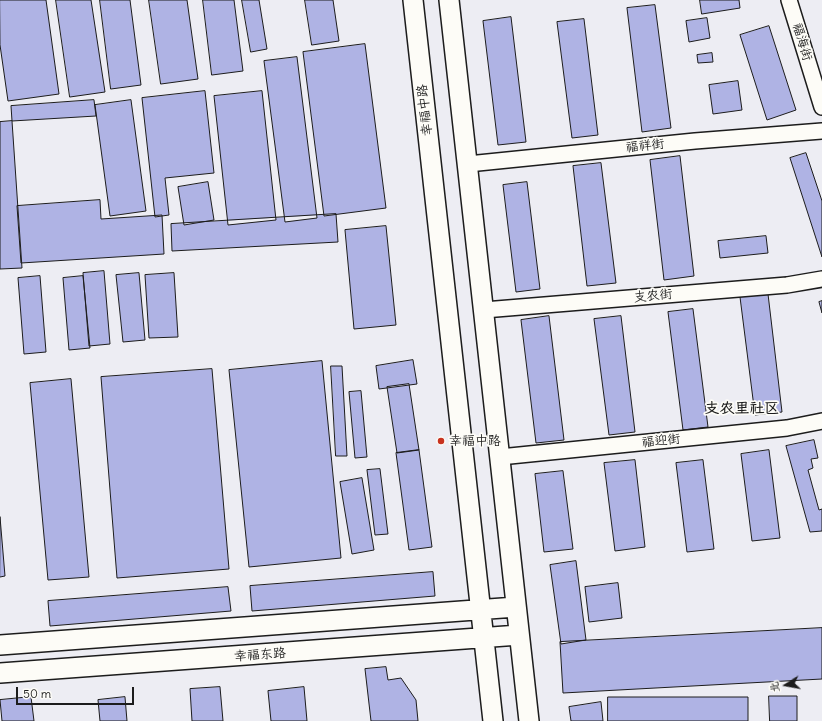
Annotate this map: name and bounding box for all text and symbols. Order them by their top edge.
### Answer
street label: 福海街 [789,21,815,63]
street label: 幸福中路 [415,83,435,137]
street label: 福祥街 [625,136,665,156]
street label: 支农街 [633,287,673,305]
district label: 支农里社区 [705,400,779,418]
street label: 福迎街 [641,431,681,451]
place label: 幸福中路 [449,433,501,449]
marker: 幸福中路 [436,436,446,446]
street label: 幸福东路 [234,645,286,665]
north arrow [766,665,806,705]
scale bar [18,679,136,705]
text: 北 [766,681,782,694]
text: 50 m [23,686,51,701]

